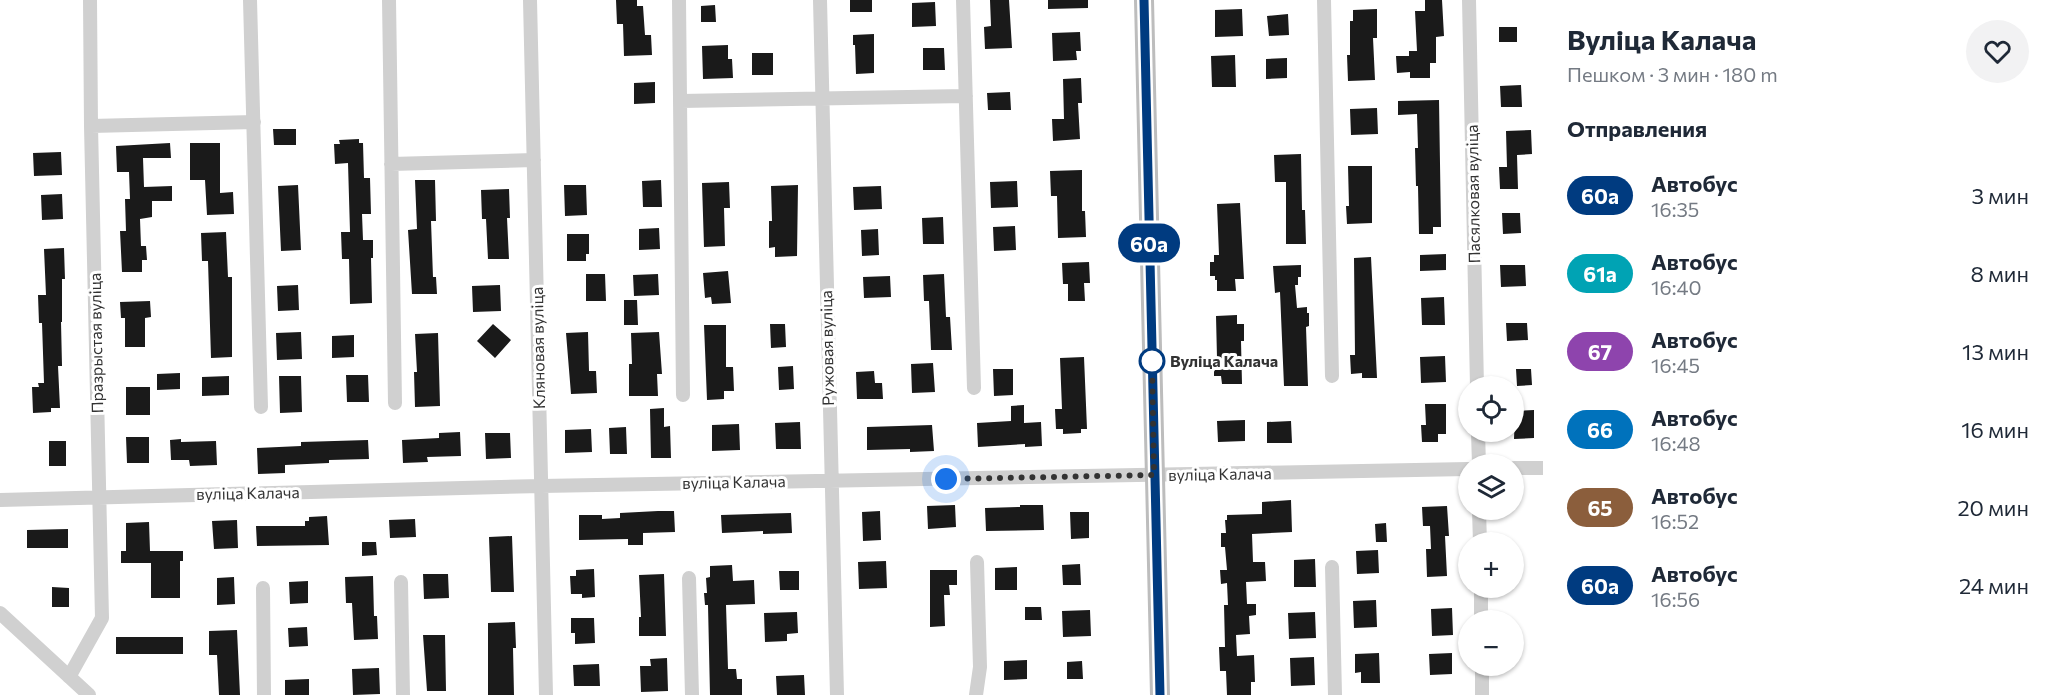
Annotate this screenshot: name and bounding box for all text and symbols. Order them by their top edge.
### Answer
button: heart [1966,20,2029,83]
text: Вуліца Калача [1567,22,1756,56]
text: Пешком · 3 мин · 180 m [1567,62,1778,86]
text: Отправления [1567,115,1707,142]
street label: Пасялковая вуліца [1462,124,1483,264]
text: Автобус [1651,170,1738,197]
text: 3 мин [1971,182,2029,209]
text: 60а [1581,183,1619,208]
text: 16:35 [1651,197,1699,221]
line badge: 60а [1114,224,1184,262]
text: 60а [1130,231,1168,256]
text: Автобус [1651,248,1738,275]
text: 8 мин [1971,260,2029,287]
text: 61а [1583,261,1617,286]
street label: Празрыстая вуліца [85,273,106,413]
text: 16:40 [1651,275,1701,299]
street label: Кляновая вуліца [527,287,548,409]
street label: Ружовая вуліца [816,290,837,406]
text: Автобус [1651,326,1738,353]
text: 13 мин [1962,338,2029,365]
text: 67 [1588,339,1612,364]
marker: Вуліца Калача [1139,348,1165,374]
place label: Вуліца Калача [1170,351,1278,370]
text: 16:45 [1651,353,1700,377]
map controls [1458,376,1524,676]
button: locate [1458,376,1524,442]
text: Автобус [1651,404,1738,431]
text: 16 мин [1961,416,2029,443]
text: 66 [1587,417,1613,442]
text: 16:48 [1651,431,1701,455]
button: layers [1458,454,1524,520]
street label: вуліца Калача [1168,463,1272,484]
your location [931,464,961,494]
street label: вуліца Калача [682,471,786,492]
street label: вуліца Калача [196,482,300,503]
text: Автобус [1651,482,1738,509]
text: 20 мин [1957,494,2029,521]
text: 65 [1587,495,1613,520]
text: 16:52 [1651,509,1699,533]
button: + [1458,532,1524,598]
text: Автобус [1651,560,1738,587]
text: 24 мин [1959,572,2029,599]
text: 60а [1581,573,1619,598]
text: 16:56 [1651,587,1700,611]
button: − [1458,610,1524,676]

